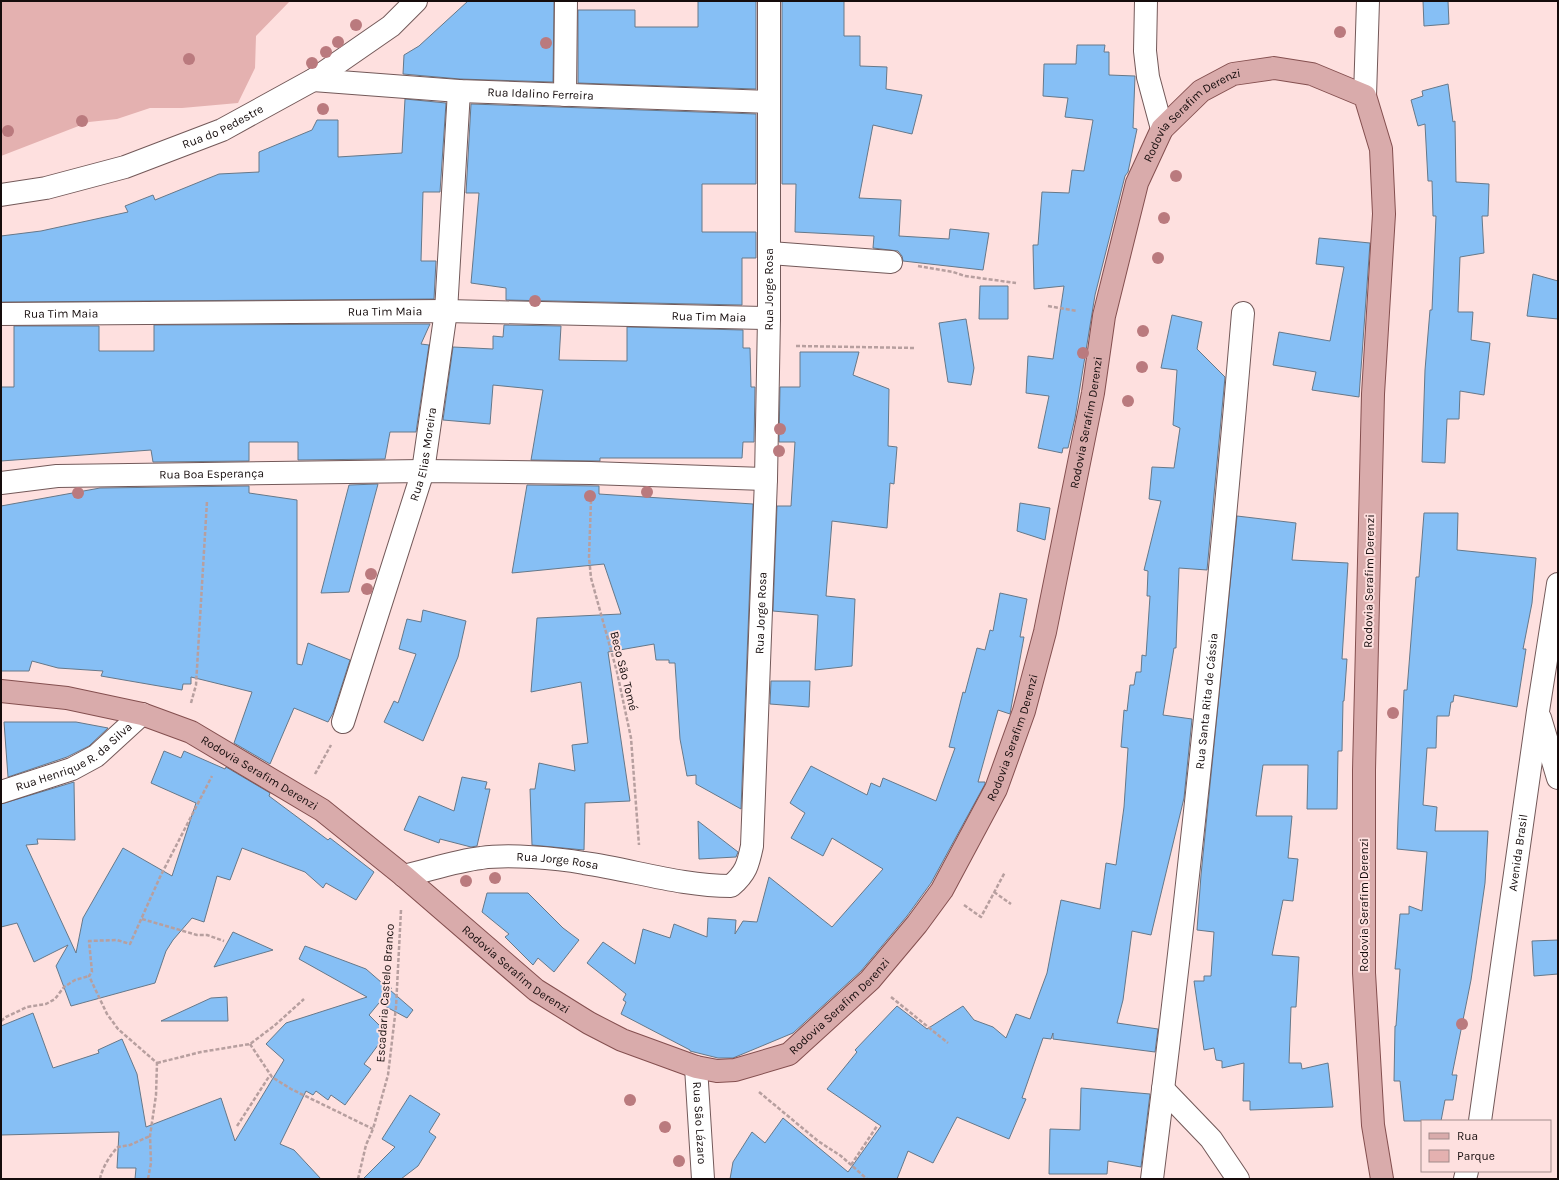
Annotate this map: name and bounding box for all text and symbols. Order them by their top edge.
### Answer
street label: Rodovia Serafim Derenzi [1141,66,1242,164]
street label: Rua Idalino Ferreira [487,85,594,103]
street label: Rua do Pedestre [180,102,266,152]
street label: Rua Jorge Rosa [762,248,776,330]
street label: Rua Tim Maia [348,304,422,319]
street label: Rua Tim Maia [24,306,98,321]
street label: Rua Tim Maia [671,309,746,325]
street label: Rodovia Serafim Derenzi [1067,356,1105,490]
street label: Rua Elias Moreira [407,406,439,503]
street label: Rua Boa Esperança [159,466,264,482]
street label: Rodovia Serafim Derenzi [1361,514,1377,648]
street label: Rua Jorge Rosa [752,572,769,654]
street label: Beco São Tomé [607,630,641,712]
street label: Rua Santa Rita de Cássia [1193,632,1221,770]
street label: Rodovia Serafim Derenzi [984,672,1041,804]
street label: Rua Henrique R. da Silva [14,720,135,794]
street label: Rodovia Serafim Derenzi [198,732,321,813]
street label: Avenida Brasil [1506,813,1530,892]
street label: Rodovia Serafim Derenzi [1357,838,1371,972]
street label: Rua Jorge Rosa [516,849,600,872]
street label: Rodovia Serafim Derenzi [459,922,572,1016]
street label: Escadaria Castelo Branco [373,923,397,1063]
street label: Rodovia Serafim Derenzi [786,955,893,1057]
street label: Rua São Lázaro [690,1081,709,1165]
legend [1421,1120,1551,1172]
text: Rua [1457,1129,1478,1143]
text: Parque [1457,1149,1495,1163]

